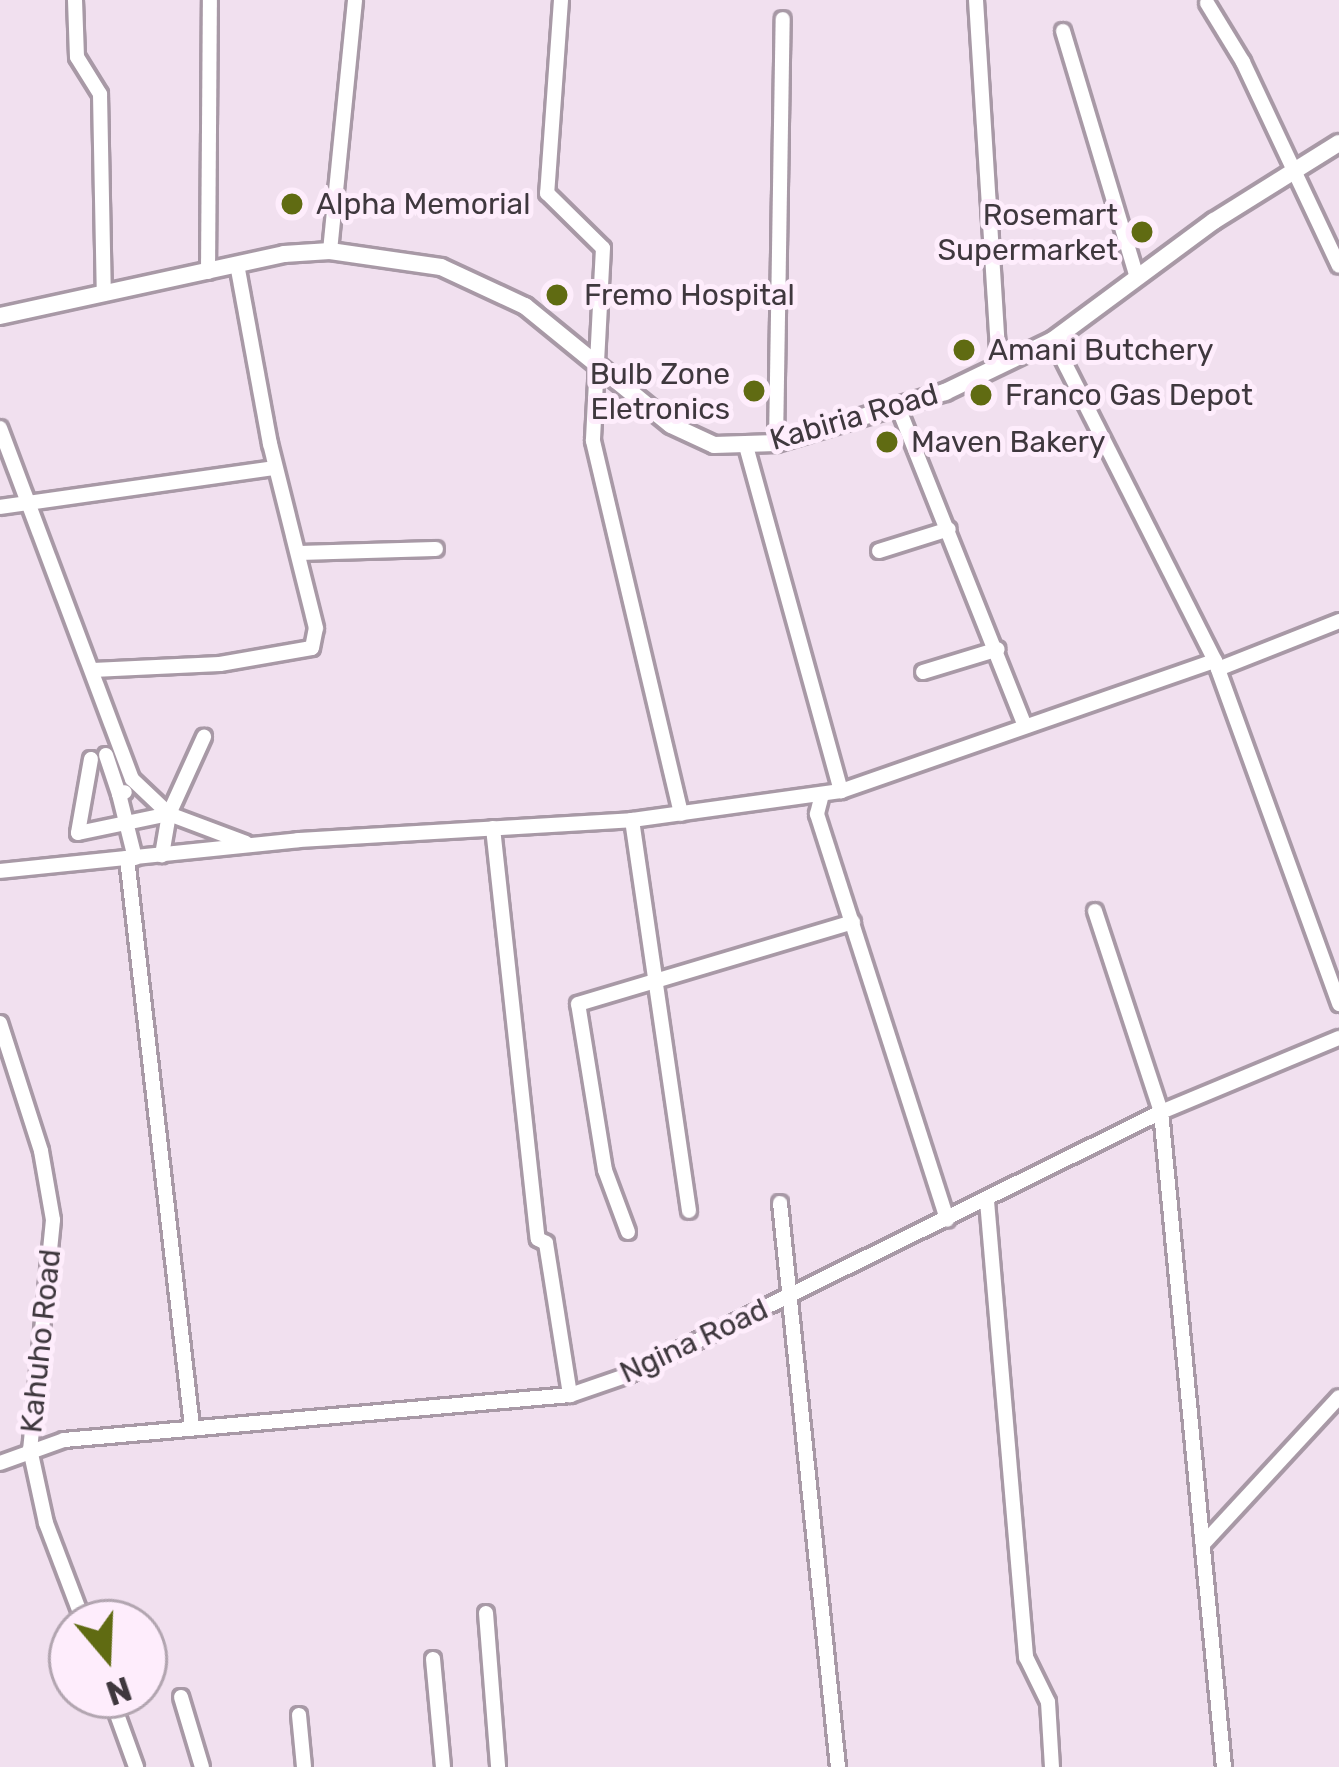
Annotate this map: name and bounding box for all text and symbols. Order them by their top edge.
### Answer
place label: Alpha Memorial [316,186,530,222]
marker: Alpha Memorial [279,191,305,217]
place label: Rosemart Supermarket [937,197,1118,268]
marker: Rosemart Supermarket [1129,219,1155,245]
place label: Fremo Hospital [584,277,795,313]
marker: Fremo Hospital [541,279,573,311]
place label: Amani Butchery [988,332,1214,368]
marker: Amani Butchery [951,337,977,363]
place label: Bulb Zone Eletronics [590,356,730,427]
street label: Kabiria Road [766,376,942,458]
place label: Franco Gas Depot [1005,377,1253,413]
marker: Bulb Zone Eletronics [741,378,767,404]
marker: Franco Gas Depot [968,382,994,408]
place label: Maven Bakery [911,424,1106,460]
marker: Maven Bakery [874,429,900,455]
street label: Kahuho Road [13,1247,69,1435]
street label: Ngina Road [614,1291,774,1391]
north arrow [48,1599,168,1719]
text: N [101,1668,136,1713]

